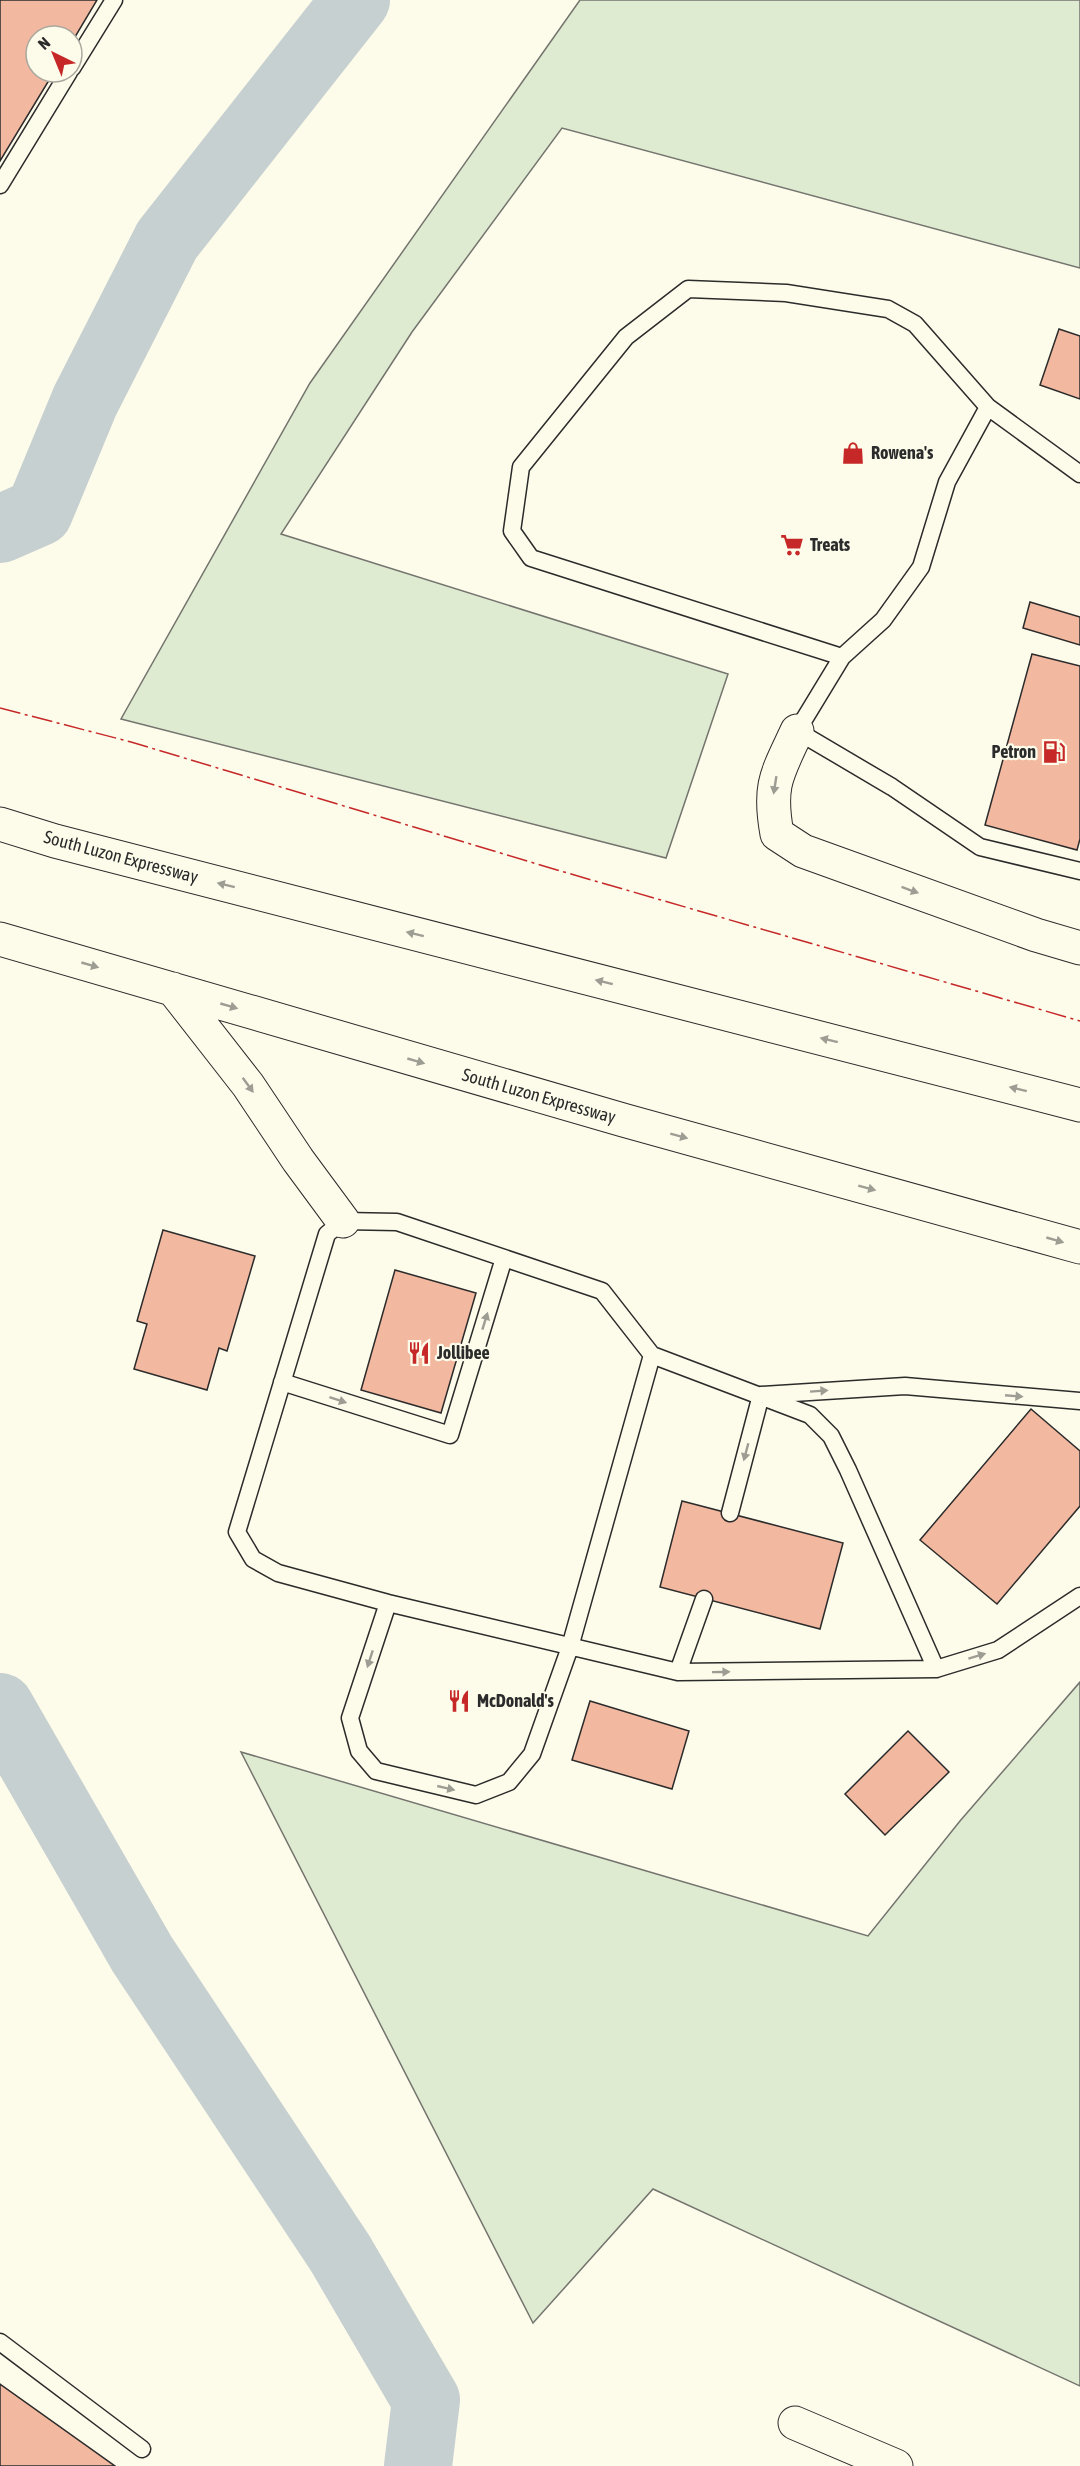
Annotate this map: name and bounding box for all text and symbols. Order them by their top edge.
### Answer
north arrow [24,24,84,84]
text: N [34,33,53,53]
shop icon: Rowena's [840,440,866,466]
place label: Rowena's [871,442,934,463]
supermarket icon: Treats [779,532,805,558]
place label: Treats [810,534,851,555]
fuel station icon: Petron [1041,739,1067,765]
place label: Petron [992,741,1036,762]
one-way arrow [770,775,779,794]
street label: South Luzon Expressway [42,826,201,887]
one-way arrow [217,879,235,889]
one-way arrow [901,885,919,895]
one-way arrow [406,928,424,938]
one-way arrow [81,961,99,970]
one-way arrow [594,977,613,987]
one-way arrow [220,1002,238,1011]
one-way arrow [820,1035,838,1045]
one-way arrow [407,1057,425,1066]
street label: South Luzon Expressway [460,1064,618,1127]
one-way arrow [242,1076,254,1092]
one-way arrow [1009,1083,1027,1093]
one-way arrow [670,1131,688,1141]
one-way arrow [858,1183,876,1193]
one-way arrow [1046,1236,1064,1245]
one-way arrow [481,1312,490,1330]
restaurant icon: Jollibee [406,1340,432,1366]
place label: Jollibee [436,1342,490,1363]
one-way arrow [810,1387,829,1396]
one-way arrow [1004,1391,1023,1400]
one-way arrow [329,1396,347,1405]
one-way arrow [741,1443,750,1461]
one-way arrow [365,1650,374,1668]
one-way arrow [968,1651,986,1661]
one-way arrow [712,1667,731,1676]
restaurant icon: McDonald's [446,1688,472,1714]
place label: McDonald's [477,1690,554,1711]
one-way arrow [437,1784,455,1794]

